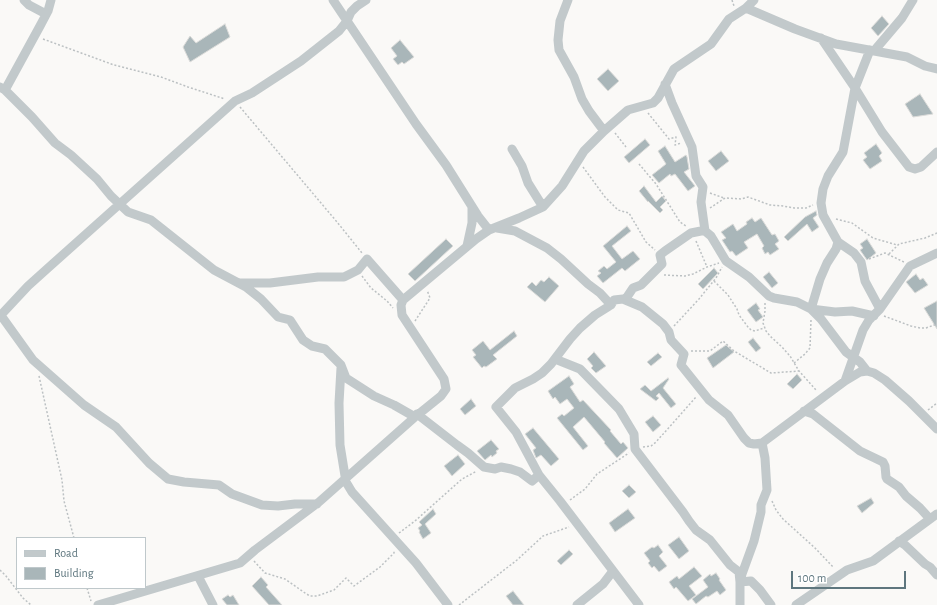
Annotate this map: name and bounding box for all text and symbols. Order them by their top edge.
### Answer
legend [16,537,146,589]
text: Road [54,547,78,559]
scale bar [793,563,908,589]
text: Building [54,567,94,579]
text: 100 m [798,572,826,584]

